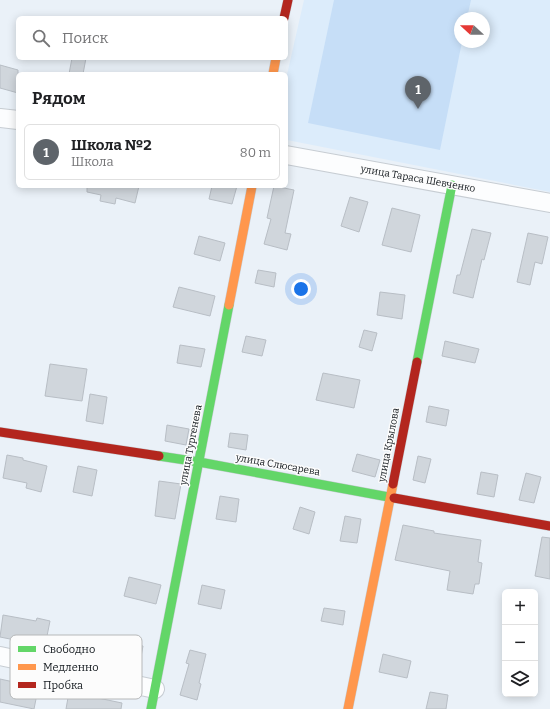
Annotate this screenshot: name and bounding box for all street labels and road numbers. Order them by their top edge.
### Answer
street label: улица Тараса Шевченко [359,163,476,195]
street label: улица Тургенева [177,403,205,487]
street label: улица Крылова [376,406,402,484]
street label: улица Слюсарева [234,452,321,478]

